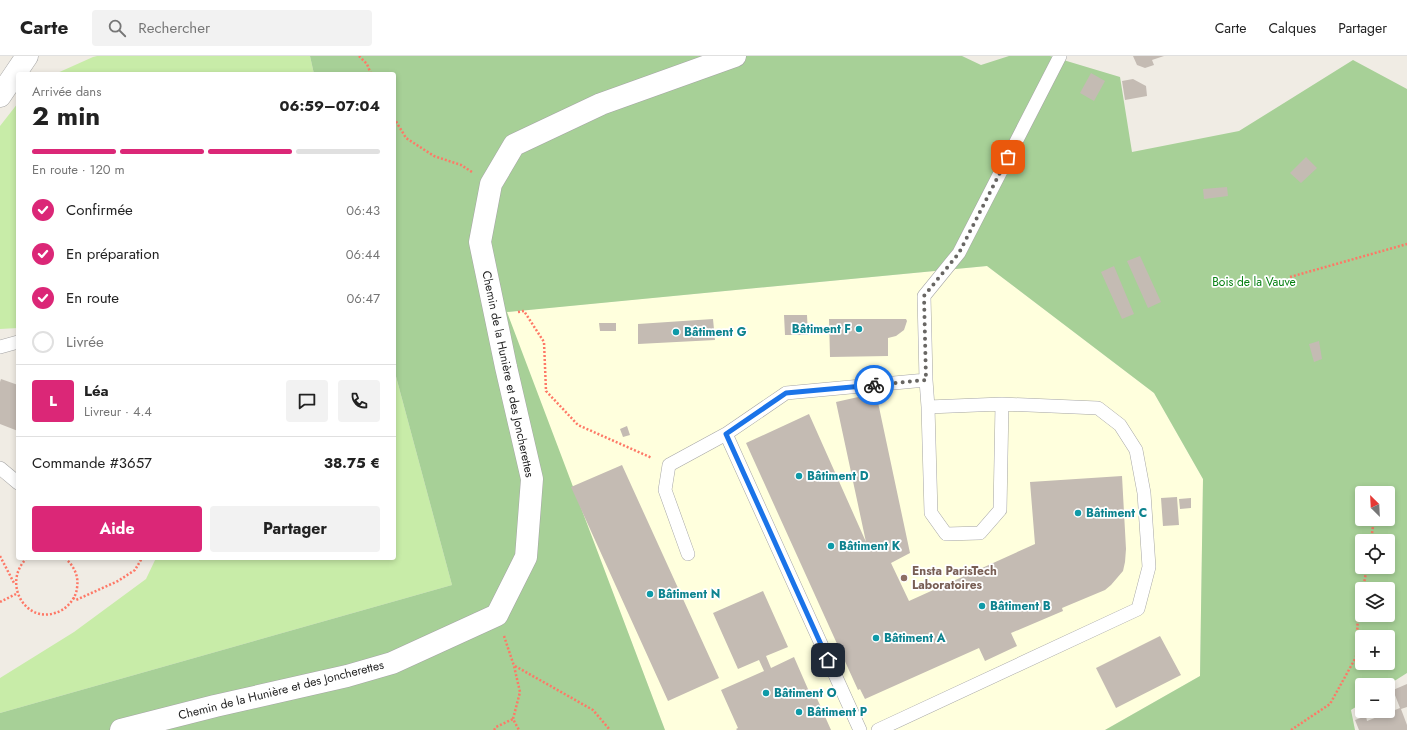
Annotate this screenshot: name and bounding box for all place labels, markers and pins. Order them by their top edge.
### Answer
pin [991,140,1025,174]
place label: Bâtiment F [792,320,851,338]
place label: Bâtiment G [684,323,747,341]
marker: Bâtiment F [854,324,864,334]
marker: Bâtiment G [671,327,681,337]
place label: Bâtiment D [807,467,869,485]
marker: Bâtiment D [794,471,804,481]
place label: Bâtiment C [1086,504,1147,522]
marker: Bâtiment C [1073,508,1083,518]
place label: Bâtiment K [839,537,901,555]
marker: Bâtiment K [826,541,836,551]
place label: Ensta ParisTech Laboratoires [912,562,997,594]
marker: Ensta ParisTech Laboratoires [899,573,909,583]
place label: Bâtiment N [658,585,720,603]
marker: Bâtiment N [645,589,655,599]
place label: Bâtiment B [990,597,1051,615]
marker: Bâtiment B [977,601,987,611]
place label: Bâtiment A [884,629,946,647]
marker: Bâtiment A [871,633,881,643]
pin [811,643,845,677]
place label: Bâtiment O [774,684,837,702]
marker: Bâtiment O [761,688,771,698]
place label: Bâtiment P [807,703,868,721]
marker: Bâtiment P [794,707,804,717]

